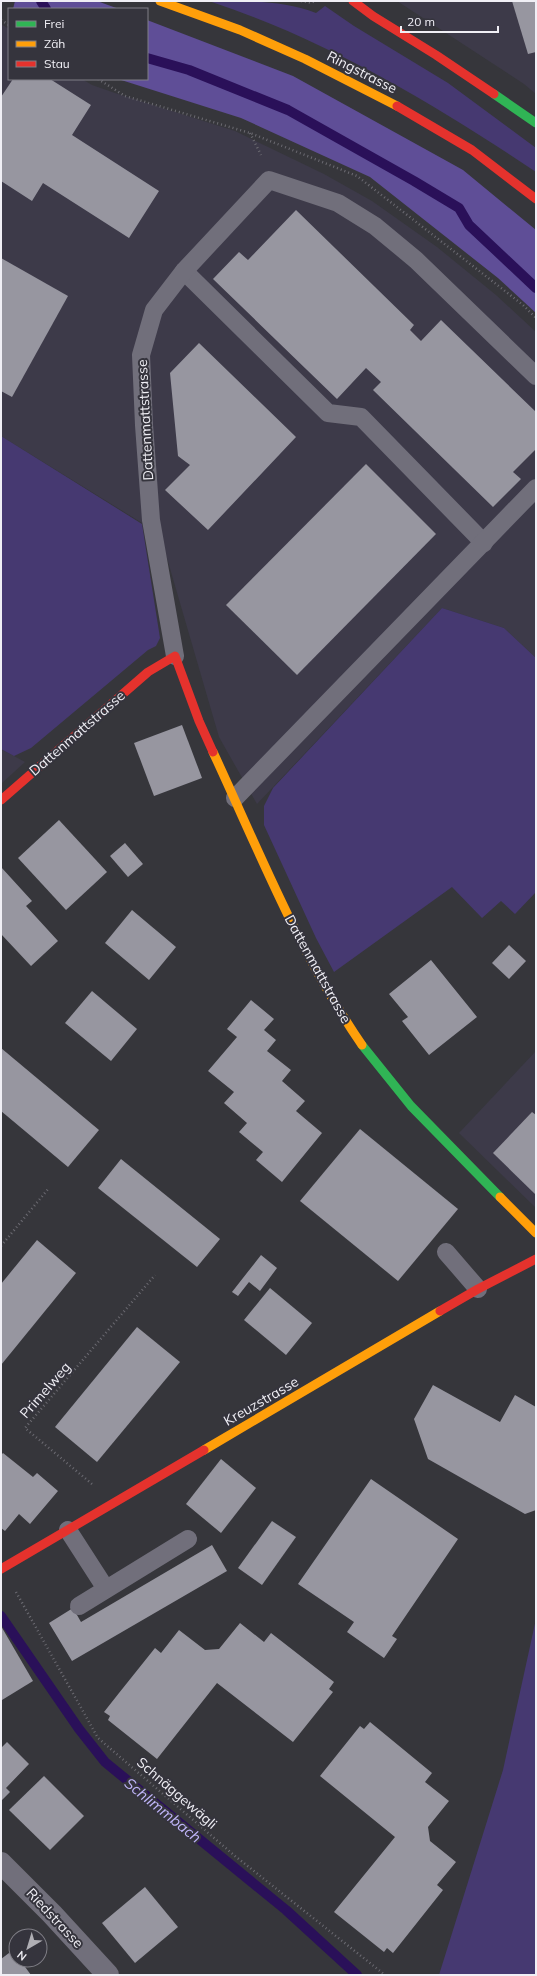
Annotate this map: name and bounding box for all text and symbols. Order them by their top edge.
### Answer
legend [8,8,148,80]
scale bar [401,8,498,34]
text: 20 m [407,14,435,29]
text: Frei [44,16,64,31]
text: Zäh [44,36,65,51]
street label: Ringstrasse [324,47,400,97]
text: Stau [44,56,70,71]
street label: Dattenmattstrasse [133,359,157,481]
street label: Dattenmattstrasse [25,686,129,780]
street label: Dattenmattstrasse [281,912,355,1026]
street label: Primelweg [16,1358,74,1422]
street label: Kreuzstrasse [220,1372,302,1430]
street label: Schnäggewägli [133,1753,221,1833]
water label: Schlimmbach [121,1773,205,1847]
street label: Riedstrasse [23,1884,87,1952]
north arrow [8,1928,48,1968]
text: N [14,1948,29,1964]

